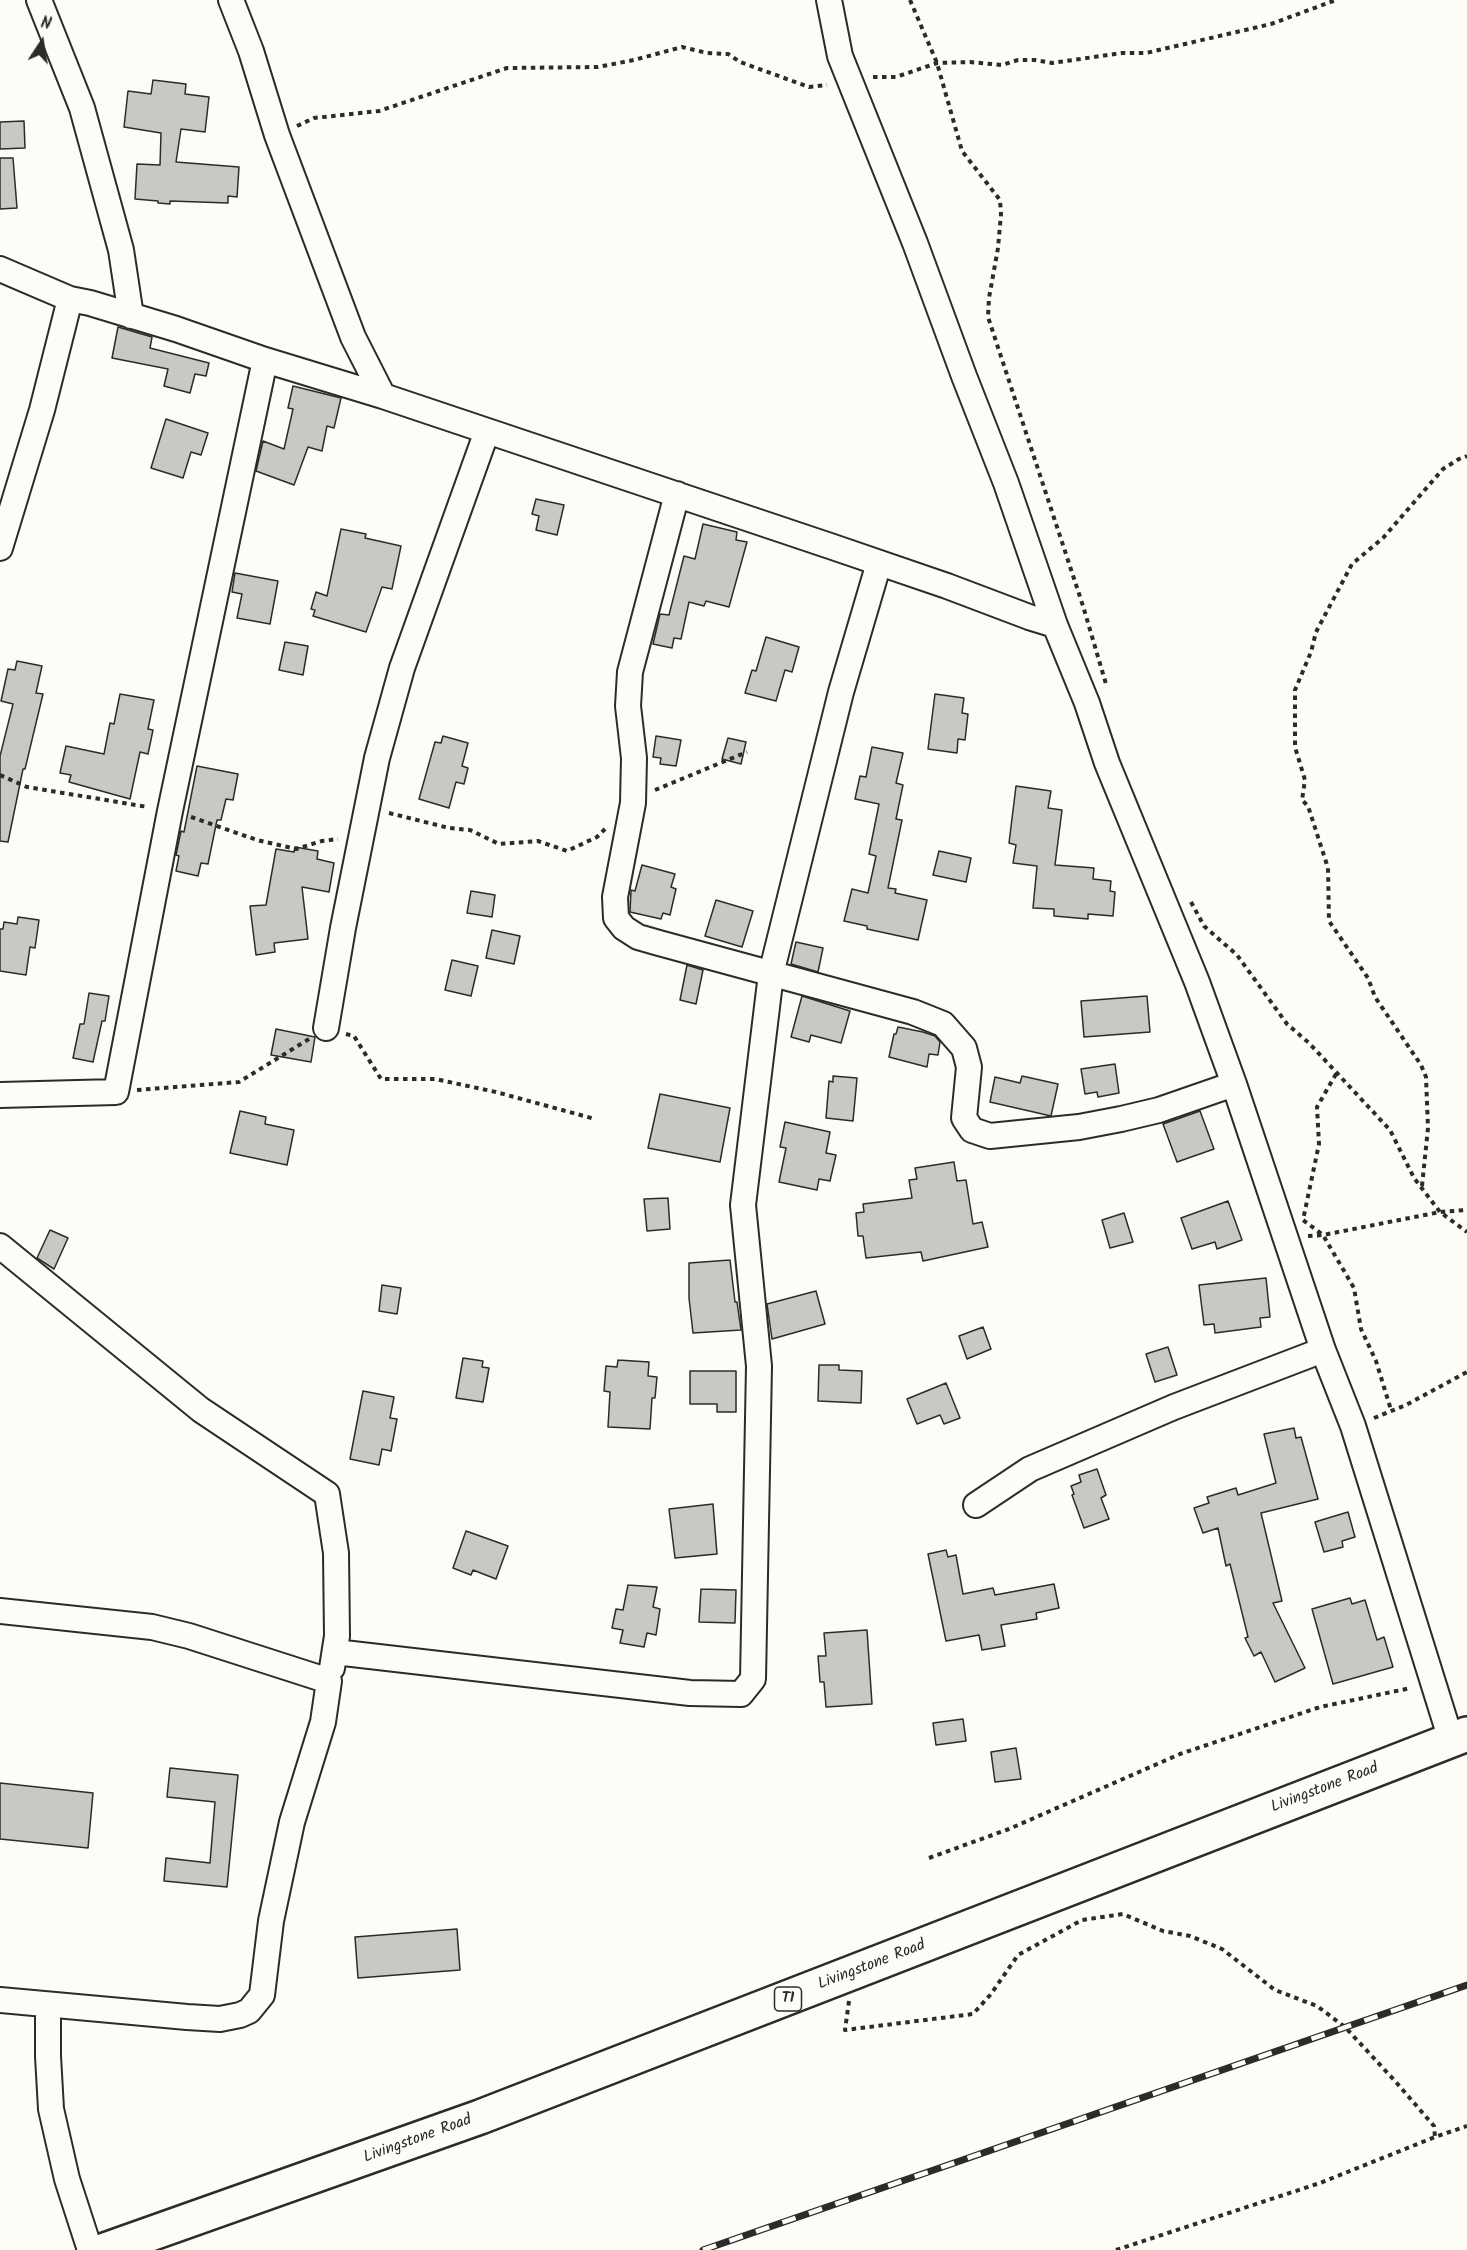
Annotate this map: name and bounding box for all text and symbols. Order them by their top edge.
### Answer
text: N [38,11,53,37]
north arrow [12,12,72,72]
street label: Livingstone Road [1268,1760,1382,1818]
street label: Livingstone Road [815,1937,929,1995]
road number: T1 [774,1987,802,2011]
street label: Livingstone Road [361,2112,475,2168]

